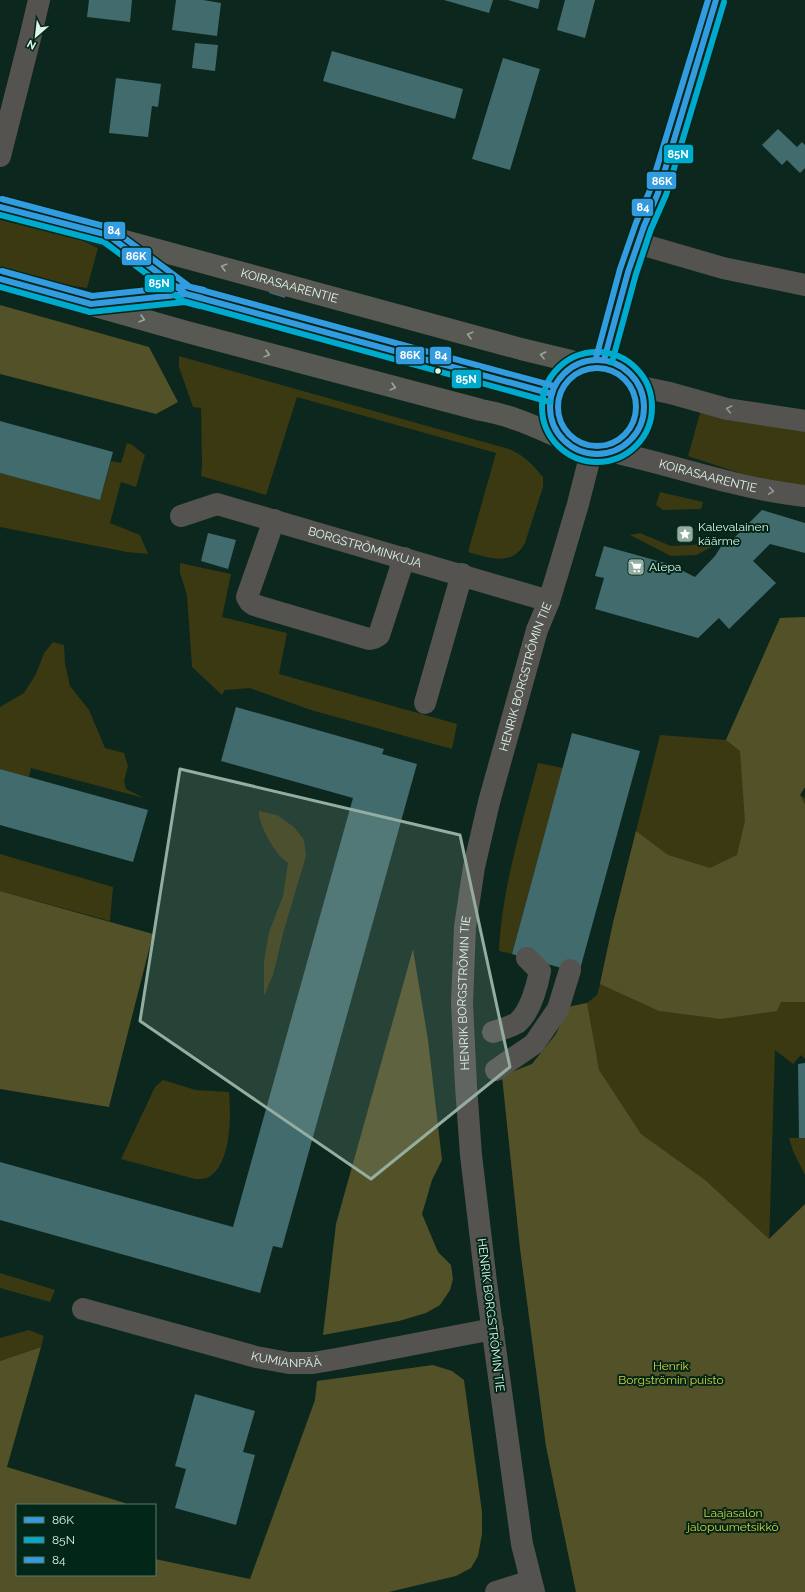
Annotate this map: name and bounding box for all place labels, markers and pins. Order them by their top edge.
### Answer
unlabelled marker [433,366,443,376]
place label: Kalevalainen käärme [698,520,769,548]
place icon: Kalevalainen käärme [675,524,695,544]
supermarket icon: Alepa [626,557,646,577]
place label: Alepa [649,560,681,574]

